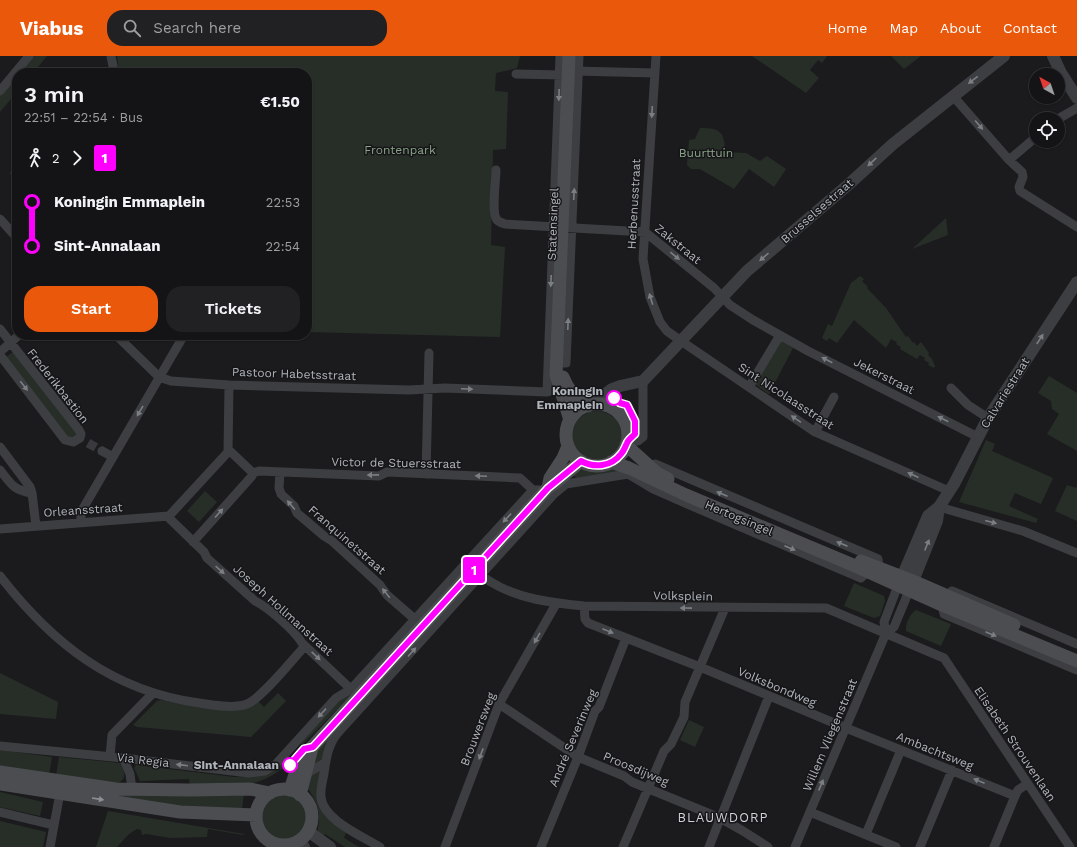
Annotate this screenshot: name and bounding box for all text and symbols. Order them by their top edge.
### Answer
search box [107,10,387,46]
text: Viabus [20,17,83,40]
icon: search [121,17,143,39]
text: Search here [153,19,241,37]
text: Home [827,20,867,36]
text: Map [889,20,918,36]
text: About [940,20,981,36]
text: Contact [1003,20,1057,36]
north arrow [1029,68,1065,104]
map controls [1029,68,1065,148]
one-way arrow [967,76,978,84]
text: 3 min [24,82,84,107]
one-way arrow [555,89,562,101]
text: €1.50 [260,93,300,111]
one-way arrow [649,106,655,119]
text: 22:51 – 22:54 · Bus [24,110,143,125]
button: locate [1029,112,1065,148]
one-way arrow [974,121,983,130]
park label: Frontenpark [364,143,436,157]
park label: Buurttuin [679,146,733,160]
icon: walk [24,147,46,169]
icon: forward [66,147,88,169]
text: 1 [102,150,108,166]
text: 2 [52,151,60,166]
street label: Herbenusstraat [625,158,643,250]
one-way arrow [867,158,878,167]
street label: Brusselsestraat [778,176,856,246]
street label: Statensingel [545,187,561,261]
one-way arrow [570,188,577,200]
text: Koningin Emmaplein [54,193,205,211]
text: 22:53 [266,195,300,210]
street label: Zakstraat [652,221,704,267]
text: Sint-Annalaan [54,237,161,255]
text: 22:54 [265,239,300,254]
one-way arrow [670,252,681,261]
one-way arrow [758,252,769,261]
one-way arrow [548,275,554,288]
button: Start [24,286,158,332]
button: Tickets [166,286,300,332]
one-way arrow [648,293,654,305]
one-way arrow [565,317,571,330]
one-way arrow [1036,333,1044,344]
street label: Frederikbastion [24,346,92,426]
street label: Jekerstraat [851,355,917,397]
street label: Calvariestraat [978,355,1032,431]
one-way arrow [821,357,833,364]
street label: Sint Nicolaasstraat [736,360,836,432]
street label: Pastoor Habetsstraat [232,365,356,383]
one-way arrow [20,380,28,391]
place label: Koningin Emmaplein [537,384,603,412]
one-way arrow [461,386,474,392]
marker: Koningin Emmaplein [606,390,622,406]
one-way arrow [137,405,144,416]
one-way arrow [791,415,801,423]
one-way arrow [937,416,949,423]
street label: Victor de Stuersstraat [331,455,461,471]
one-way arrow [367,472,379,479]
one-way arrow [908,472,919,478]
one-way arrow [474,473,487,479]
one-way arrow [716,490,728,496]
street label: Hertogsingel [703,497,775,539]
street label: Orleansstraat [43,500,123,520]
one-way arrow [287,500,296,510]
street label: Franquinetstraat [306,503,388,577]
one-way arrow [215,508,224,518]
one-way arrow [503,514,512,523]
one-way arrow [985,519,997,525]
one-way arrow [925,538,931,550]
one-way arrow [836,541,848,547]
one-way arrow [784,545,795,551]
line badge: 1 [461,557,487,583]
street label: Joseph Hollmanstraat [230,561,336,659]
text: 1 [471,562,477,578]
one-way arrow [215,565,225,574]
one-way arrow [382,587,391,598]
street label: Volksplein [653,588,713,604]
one-way arrow [679,605,692,611]
one-way arrow [602,628,614,634]
one-way arrow [985,631,997,637]
one-way arrow [533,632,540,644]
one-way arrow [407,647,416,657]
one-way arrow [311,652,321,661]
street label: Volksbondweg [736,664,819,710]
street label: Willem Vliegenstraat [800,677,860,793]
street label: Elisabeth Strouvenlaan [971,684,1059,804]
street label: André Severinweg [546,686,600,789]
street label: Brouwersweg [458,690,499,768]
one-way arrow [317,708,326,718]
street label: Ambachtsweg [894,729,976,773]
one-way arrow [477,749,483,761]
street label: Proosdijweg [601,749,671,789]
street label: Via Regia [116,750,170,770]
marker: Sint-Annalaan [282,757,298,773]
place label: Sint-Annalaan [194,758,279,772]
one-way arrow [176,762,188,768]
one-way arrow [972,778,984,784]
one-way arrow [818,780,824,791]
one-way arrow [92,796,104,802]
district label: BLAUWDORP [678,810,768,825]

